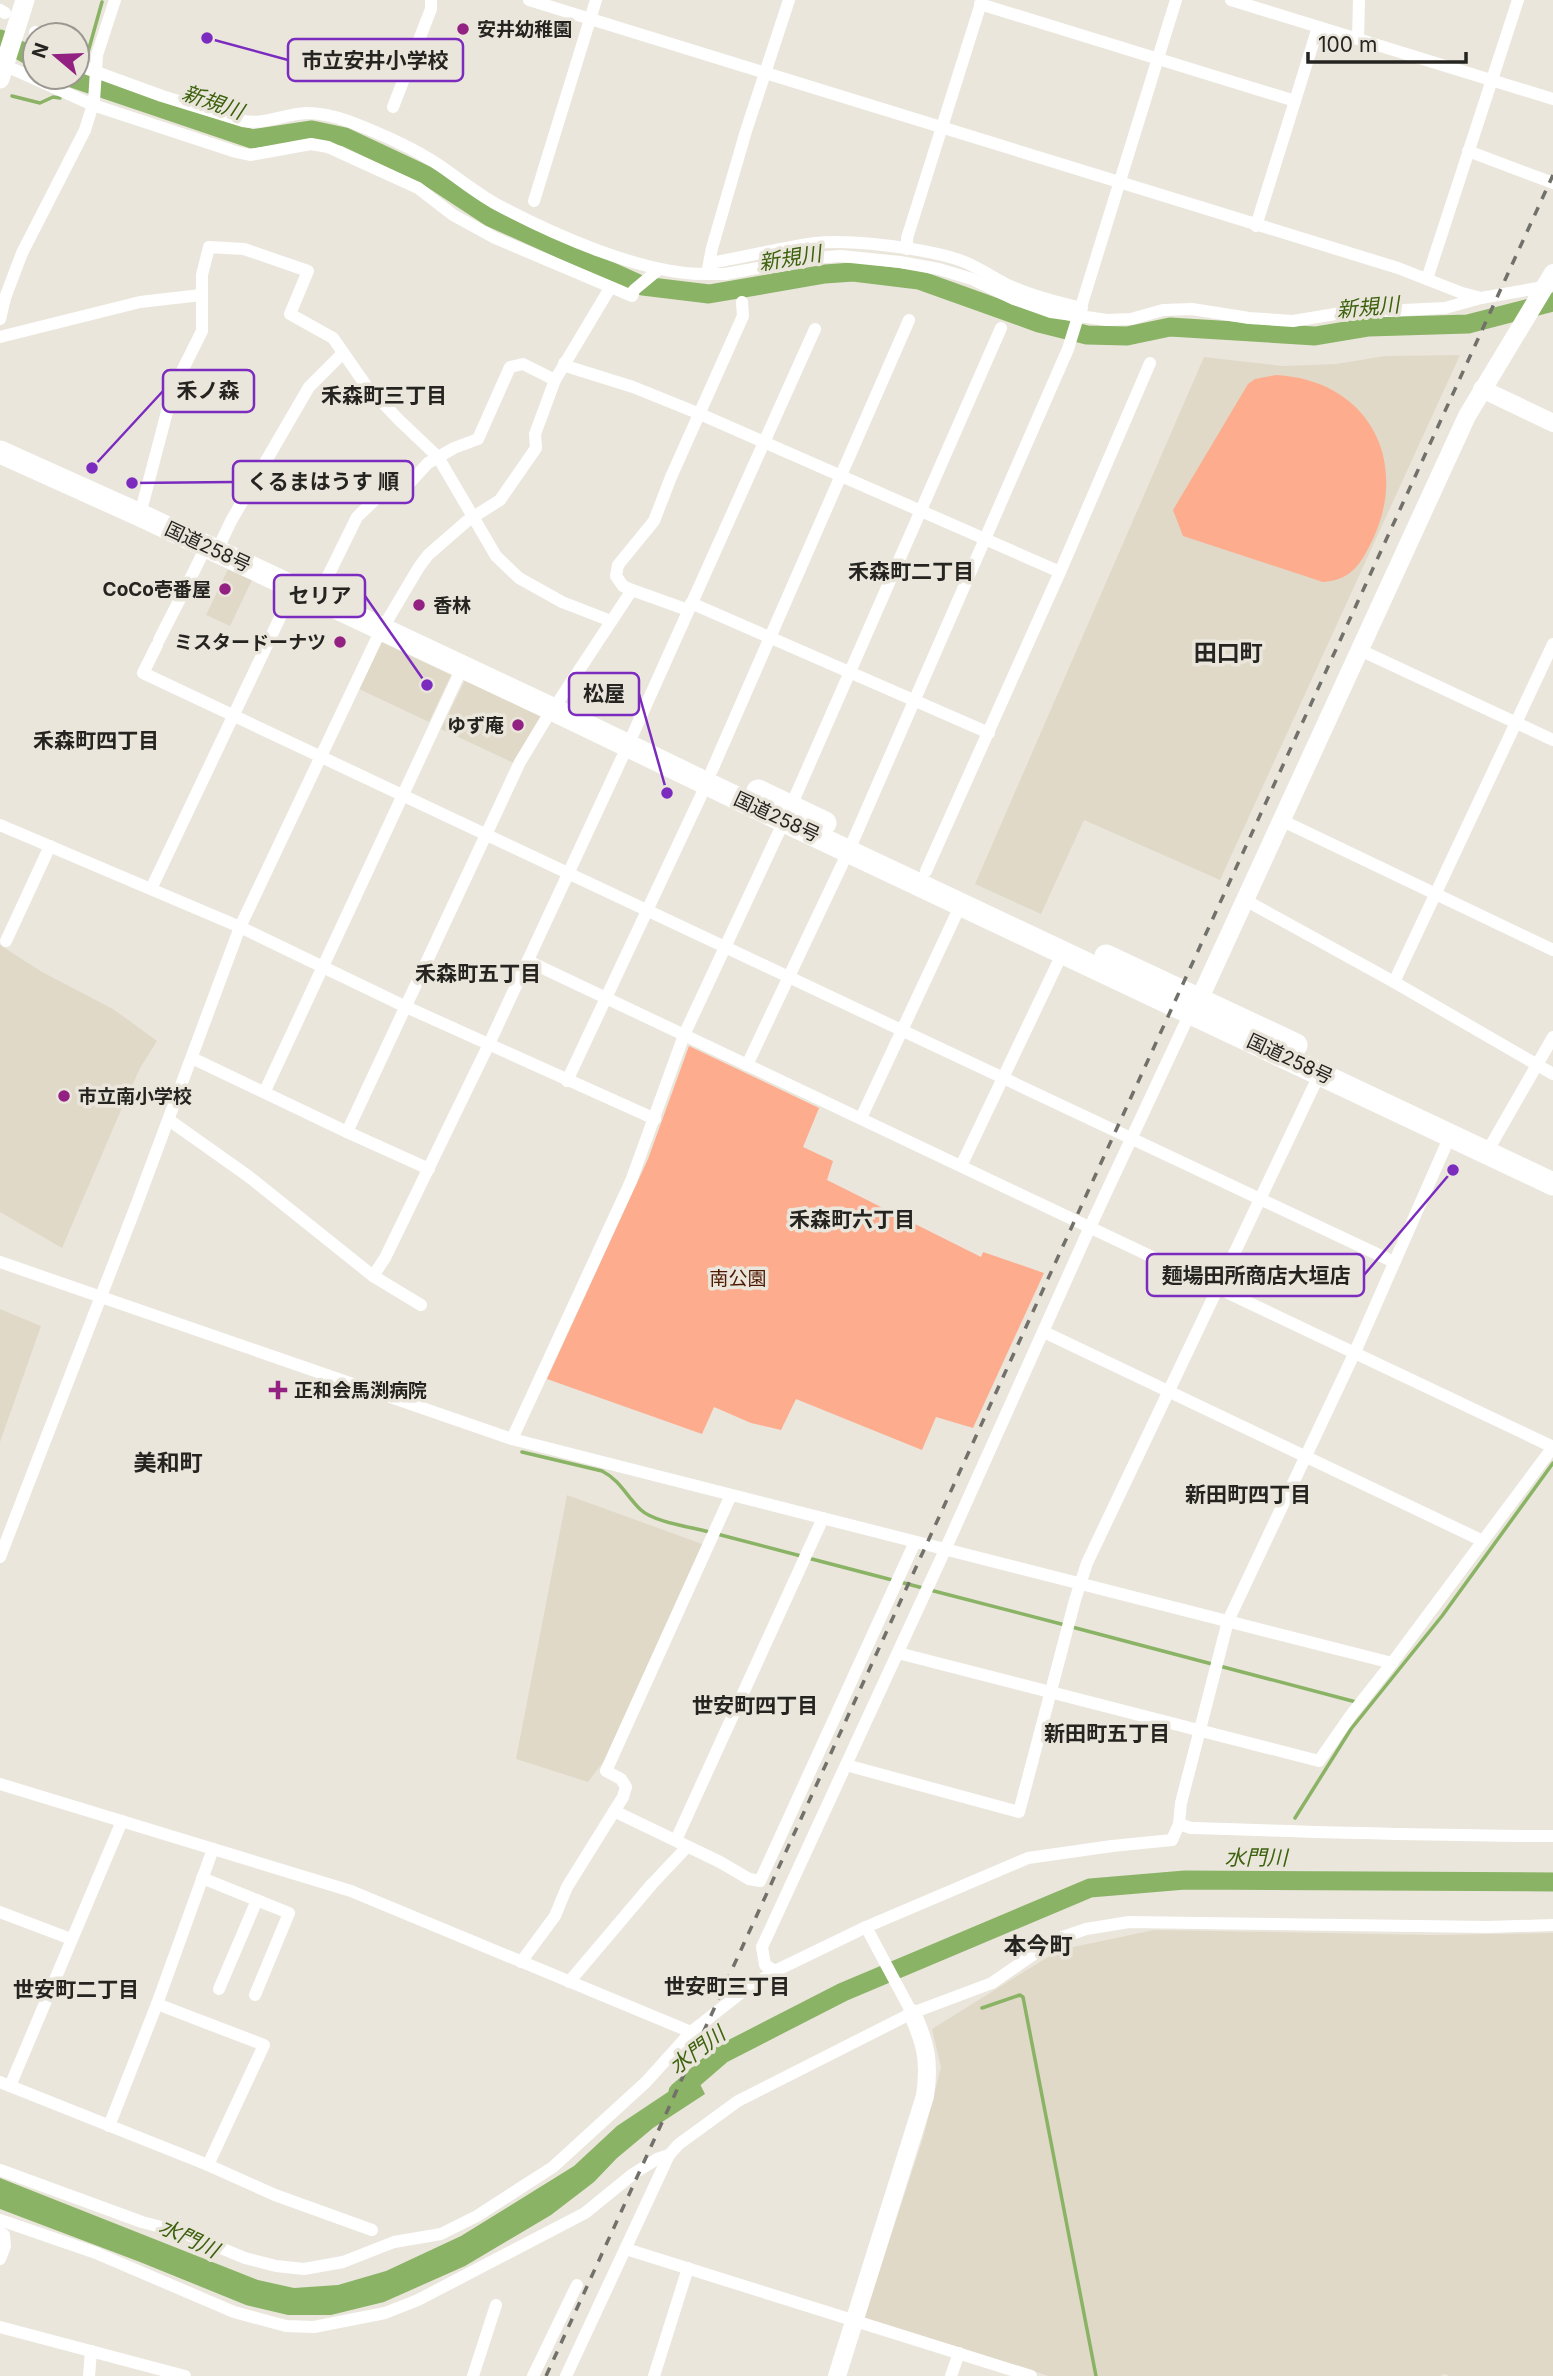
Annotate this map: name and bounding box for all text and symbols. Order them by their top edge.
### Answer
place label: 安井幼稚園 [477,18,572,41]
north arrow [21,21,91,91]
marker: 安井幼稚園 [455,21,471,37]
scale bar [1308,21,1466,65]
text: 100 m [1318,32,1377,57]
callout: 市立安井小学校 [288,39,463,81]
text: N [27,40,54,61]
text: 市立安井小学校 [302,48,449,73]
water label: 新規川 [179,80,249,125]
water label: 新規川 [757,240,825,275]
water label: 新規川 [1336,292,1402,322]
callout: 禾ノ森 [163,370,254,412]
text: 禾ノ森 [177,378,240,403]
district label: 禾森町三丁目 [321,383,447,408]
callout: くるまはうす 順 [233,461,413,503]
text: くるまはうす 順 [247,469,400,494]
street label: 国道258号 [161,517,255,577]
district label: 禾森町二丁目 [848,559,974,584]
callout: セリア [274,575,365,617]
place label: CoCo壱番屋 [103,578,211,601]
marker: CoCo壱番屋 [217,581,233,597]
text: セリア [289,583,352,608]
place label: 香林 [433,594,471,617]
marker: 香林 [411,597,427,613]
place label: ミスタードーナツ [174,631,326,654]
marker: ミスタードーナツ [332,634,348,650]
district label: 田口町 [1194,639,1263,667]
callout: 松屋 [569,673,639,715]
text: 松屋 [583,681,625,706]
place label: ゆず庵 [447,714,504,737]
marker: ゆず庵 [510,717,526,733]
district label: 禾森町四丁目 [33,728,159,753]
street label: 国道258号 [730,787,824,847]
district label: 禾森町五丁目 [415,961,541,986]
street label: 国道258号 [1243,1029,1337,1089]
place label: 市立南小学校 [78,1085,192,1108]
marker: 市立南小学校 [56,1088,72,1104]
district label: 禾森町六丁目 [789,1207,915,1232]
callout: 麺場田所商店大垣店 [1147,1254,1364,1296]
text: 麺場田所商店大垣店 [1162,1263,1351,1288]
park label: 南公園 [709,1267,767,1290]
place label: 正和会馬渕病院 [294,1379,427,1402]
marker: 正和会馬渕病院 [268,1380,288,1400]
district label: 美和町 [134,1449,203,1477]
district label: 新田町四丁目 [1185,1482,1311,1507]
district label: 世安町四丁目 [692,1693,818,1718]
district label: 新田町五丁目 [1044,1721,1170,1746]
water label: 水門川 [1225,1845,1289,1870]
district label: 本今町 [1004,1932,1073,1960]
district label: 世安町三丁目 [664,1974,790,1999]
district label: 世安町二丁目 [13,1977,139,2002]
water label: 水門川 [664,2020,731,2079]
water label: 水門川 [155,2213,225,2263]

